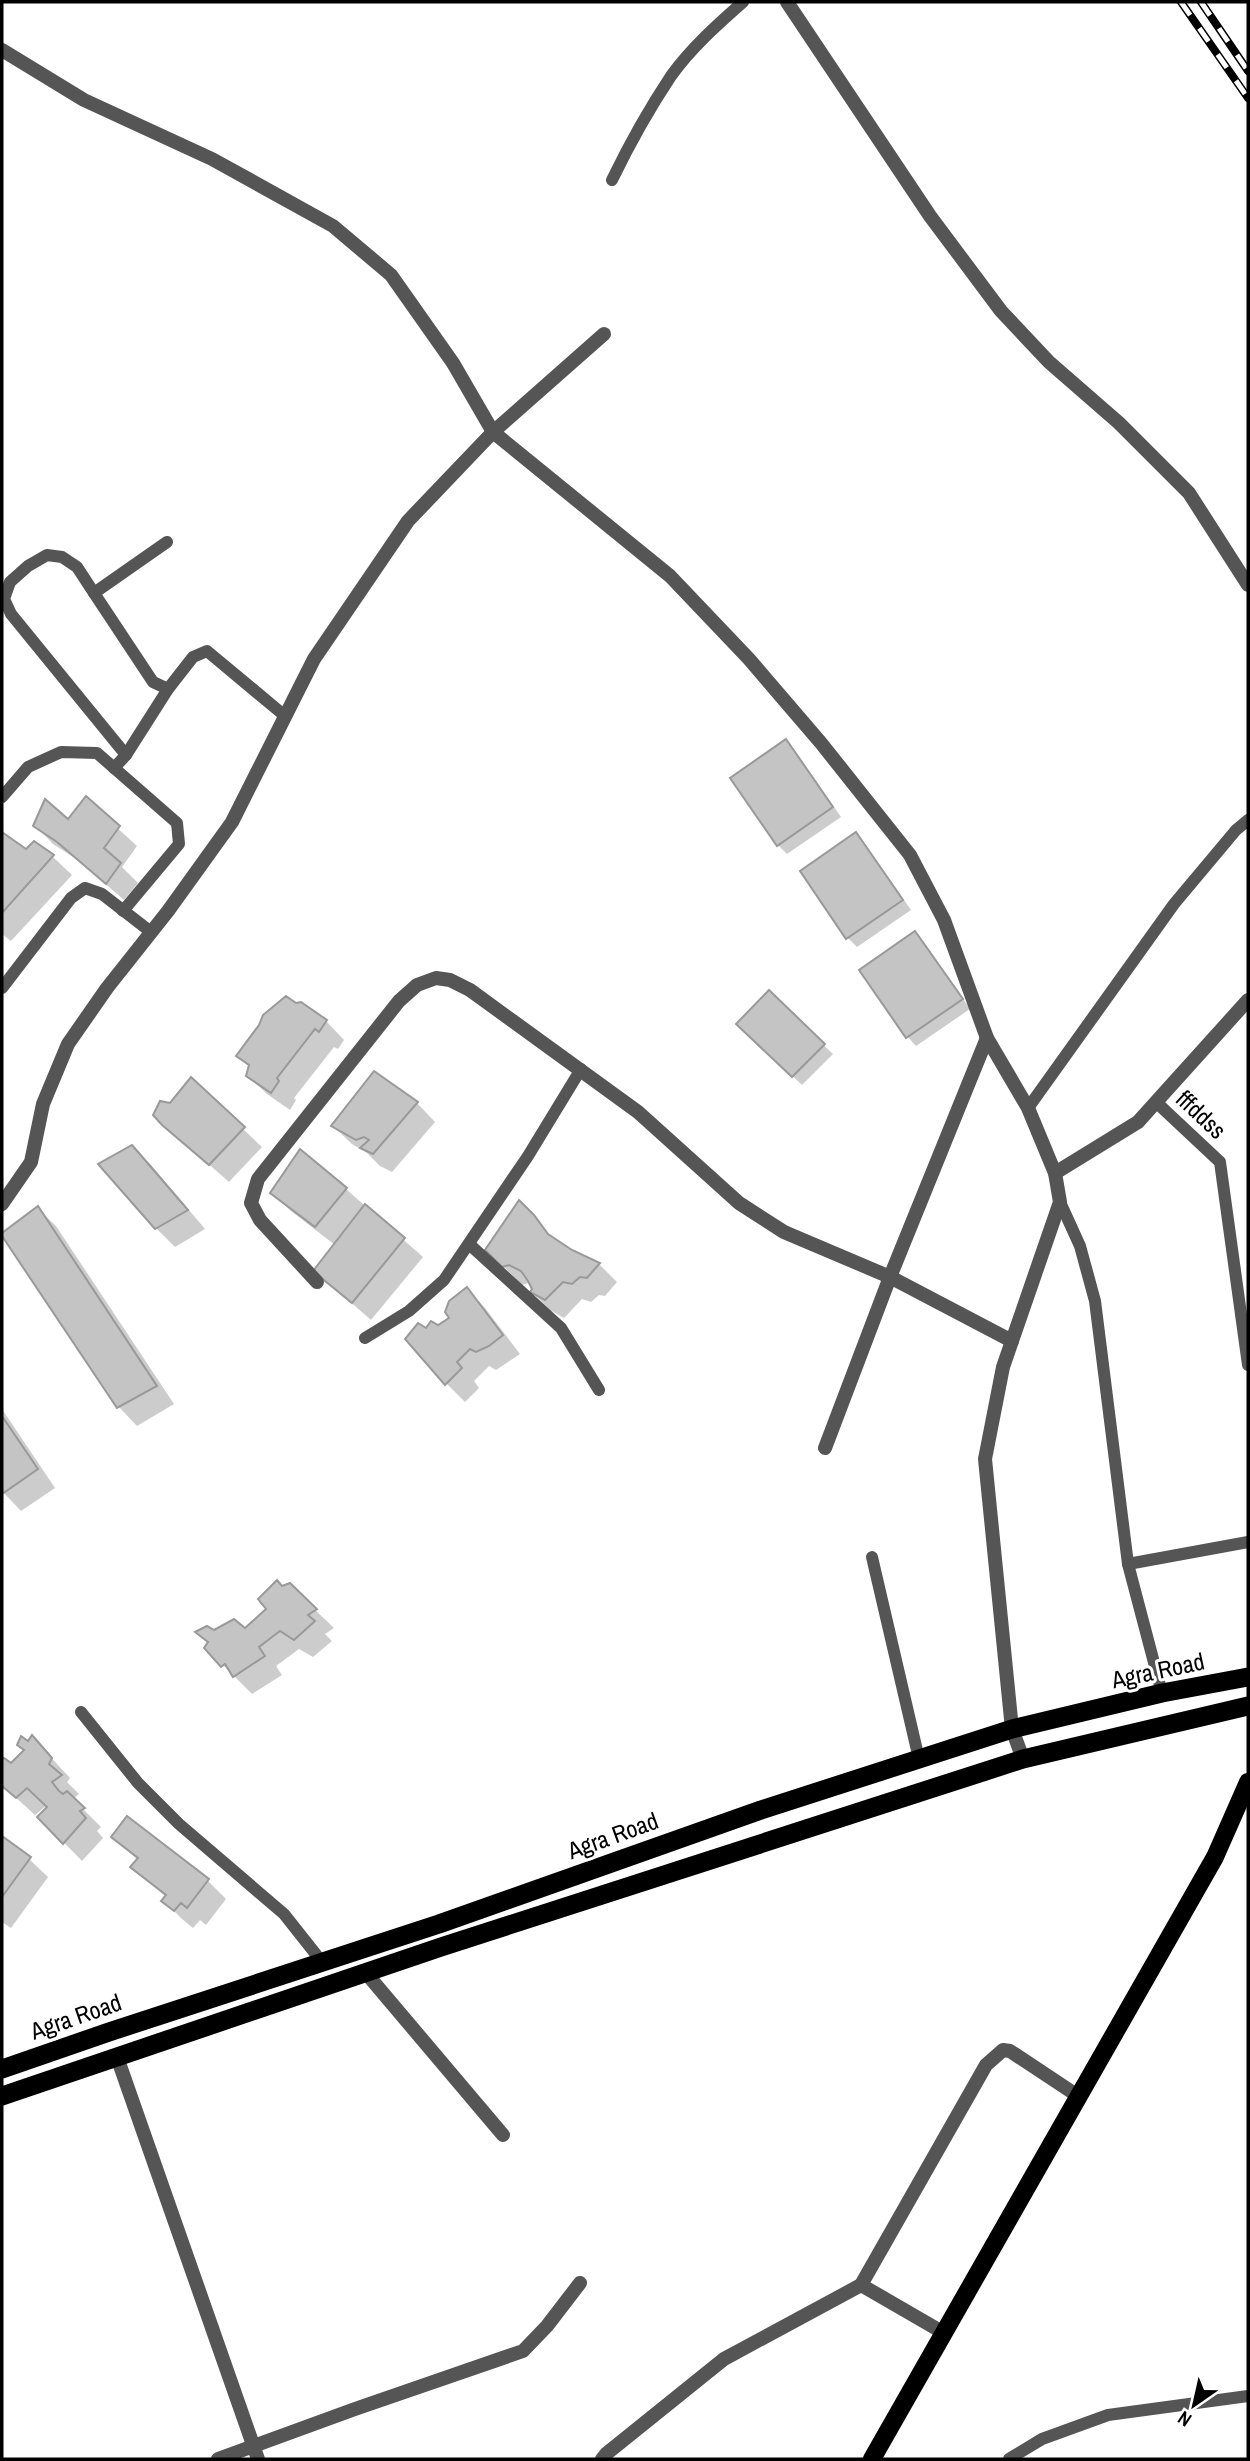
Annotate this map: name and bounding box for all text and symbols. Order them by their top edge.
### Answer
street label: fffddss [1170,1083,1234,1146]
street label: Agra Road [1107,1645,1207,1696]
street label: Agra Road [562,1804,662,1867]
street label: Agra Road [25,1986,125,2047]
north arrow [1159,2370,1229,2440]
text: N [1173,2405,1196,2433]

